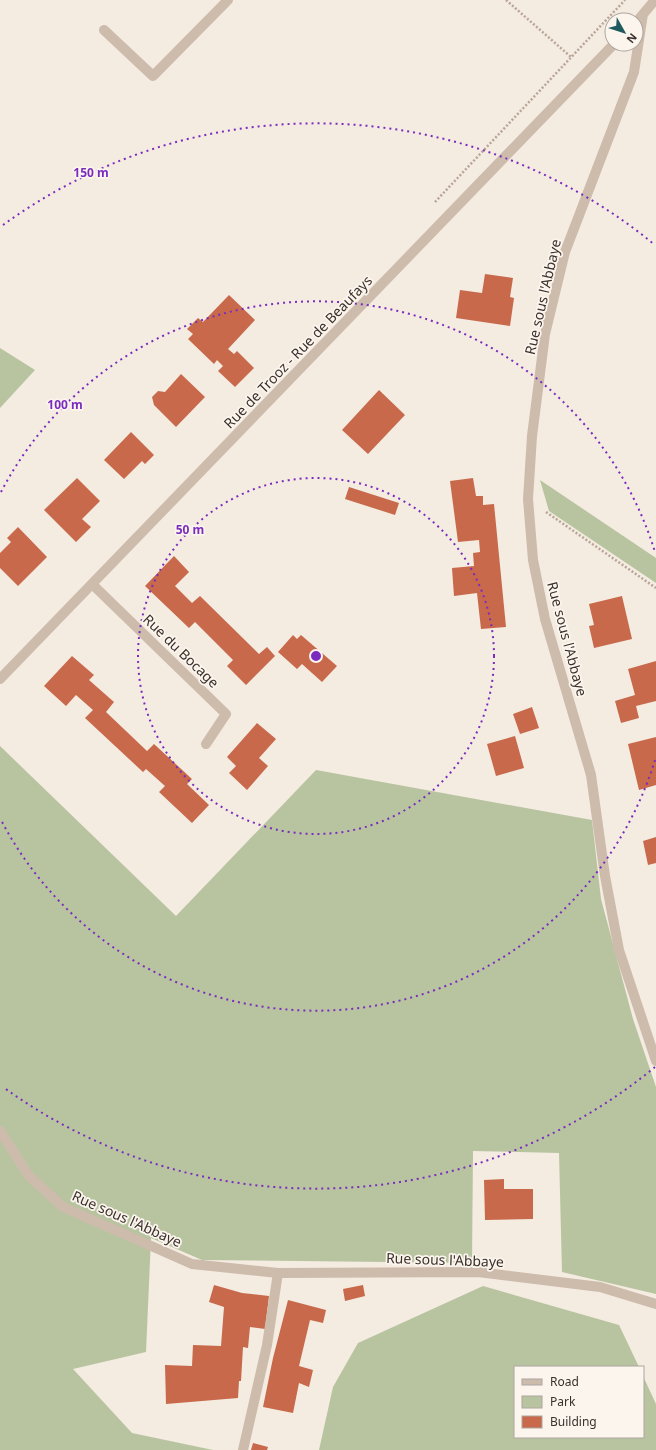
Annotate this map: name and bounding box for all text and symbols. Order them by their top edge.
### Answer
north arrow [604,12,644,52]
text: N [624,30,641,47]
text: 150 m [73,164,109,181]
street label: Rue sous l'Abbaye [520,237,565,356]
street label: Rue de Trooz - Rue de Beaufays [219,271,376,432]
text: 100 m [47,396,83,413]
text: 50 m [176,521,204,538]
street label: Rue sous l'Abbaye [543,579,592,698]
street label: Rue du Bocage [139,610,223,692]
centre of rings [309,649,323,663]
street label: Rue sous l'Abbaye [69,1186,185,1251]
street label: Rue sous l'Abbaye [386,1248,504,1271]
legend [514,1366,644,1438]
text: Road [550,1373,579,1390]
text: Park [550,1393,576,1410]
text: Building [550,1413,597,1430]

